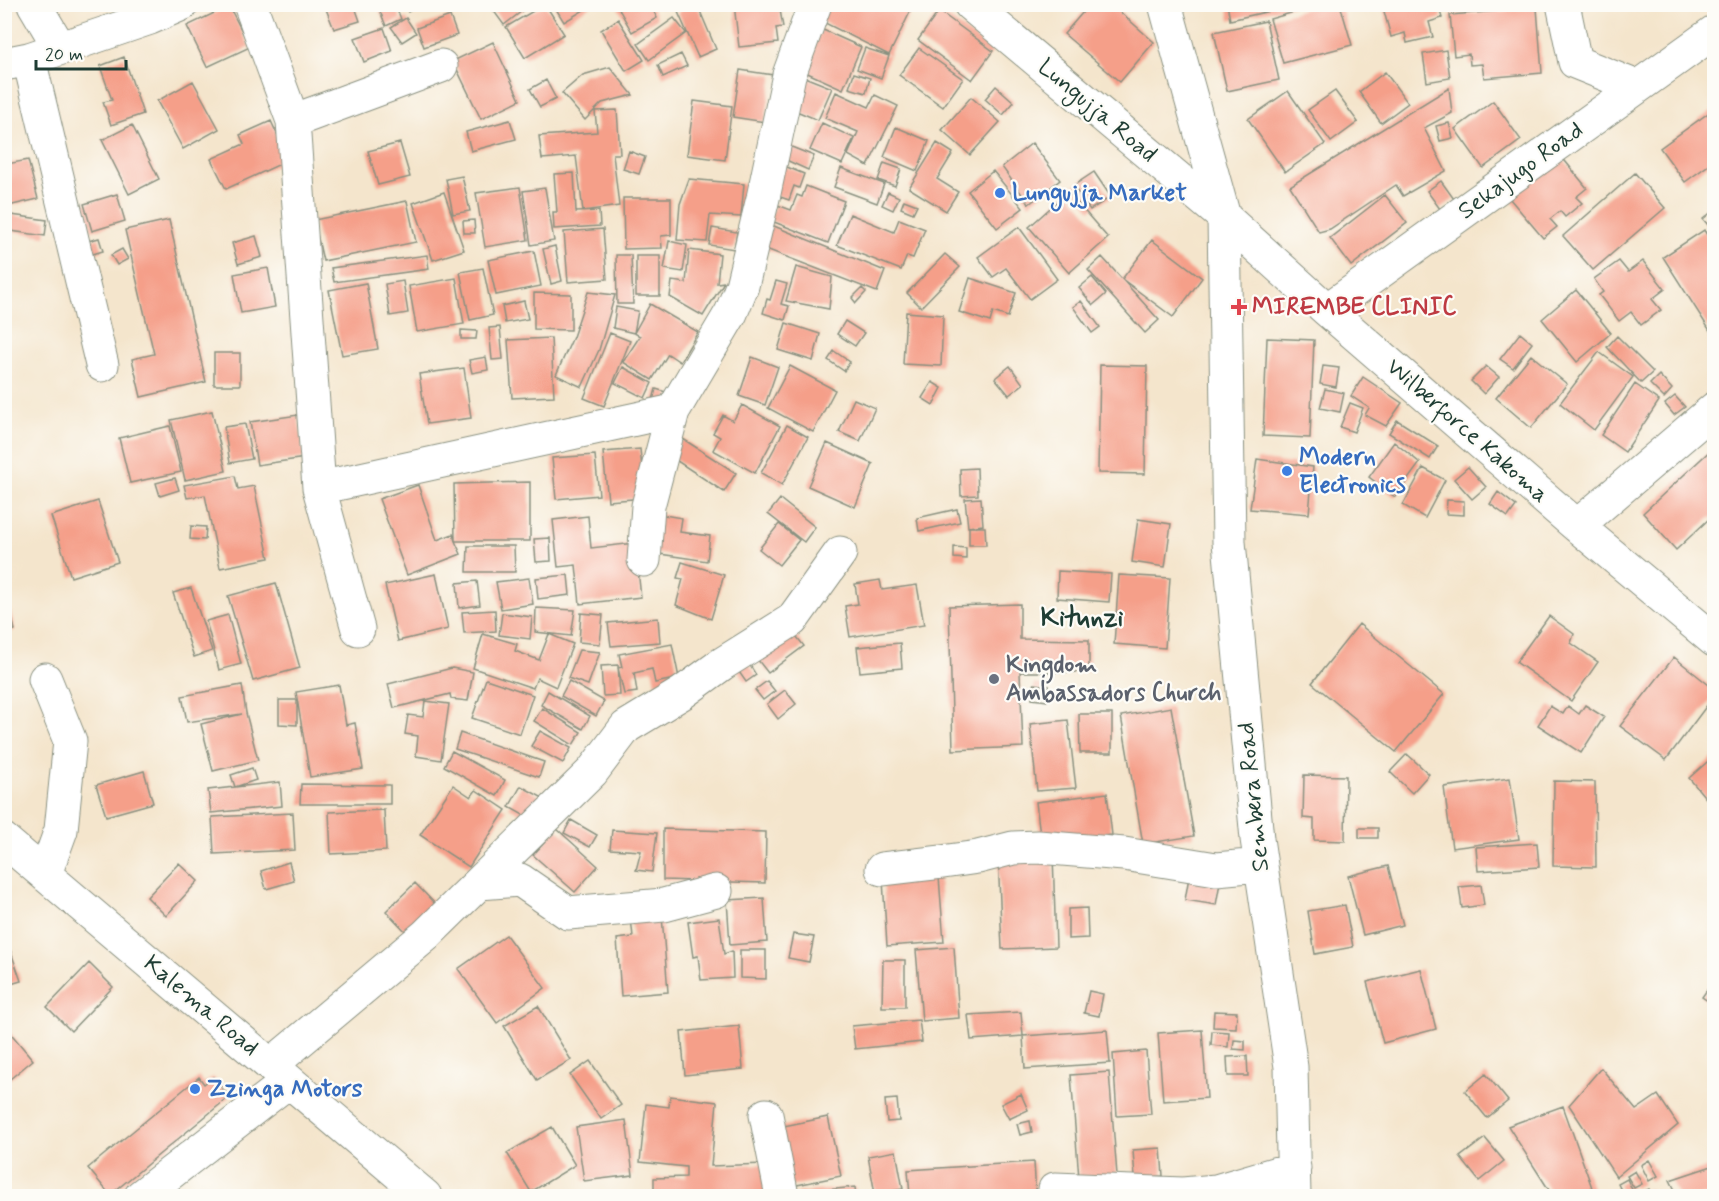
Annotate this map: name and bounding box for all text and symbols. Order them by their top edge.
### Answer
scale bar [36,33,126,71]
text: 20 m [45,43,83,67]
street label: Lungujja Road [1030,52,1163,171]
street label: Sekajugo Road [1452,115,1590,227]
place label: Lungujja Market [1012,178,1187,212]
marker: Lungujja Market [993,186,1007,200]
place label: MIREMBE CLINIC [1252,292,1456,323]
marker: MIREMBE CLINIC [1230,298,1248,316]
street label: Wilberforce Kakoma [1378,352,1555,512]
place label: Modern Electronics [1299,442,1406,501]
marker: Modern Electronics [1280,464,1294,478]
district label: Kitunzi [1041,602,1124,636]
place label: Kingdom Ambassadors Church [1006,650,1222,709]
marker: Kingdom Ambassadors Church [987,672,1001,686]
street label: Sembera Road [1231,721,1277,873]
street label: Kalema Road [137,949,265,1063]
place label: Zzinga Motors [207,1074,363,1106]
marker: Zzinga Motors [188,1082,202,1096]

